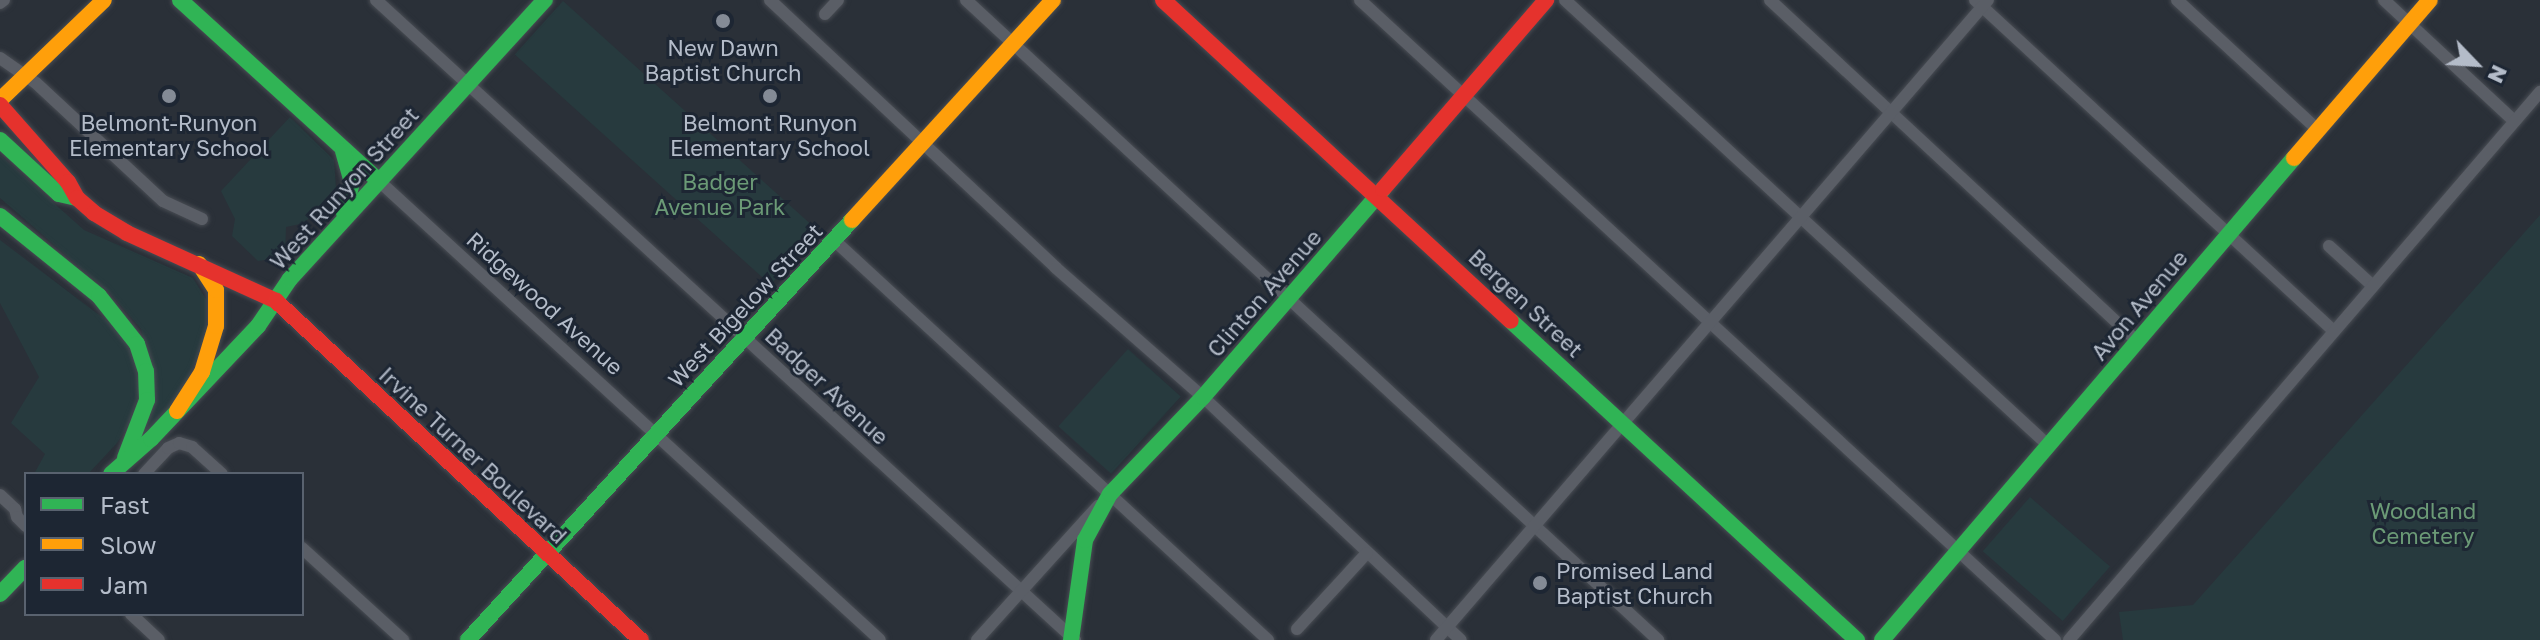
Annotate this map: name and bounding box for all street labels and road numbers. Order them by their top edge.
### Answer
street label: West Runyon Street [264,101,424,275]
street label: West Bigelow Street [662,218,828,392]
street label: Clinton Avenue [1202,224,1326,362]
street label: Ridgewood Avenue [461,226,629,380]
street label: Bergen Street [1463,243,1589,363]
street label: Avon Avenue [2085,245,2193,365]
street label: Badger Avenue [760,322,894,450]
street label: Irvine Turner Boulevard [374,361,572,549]

